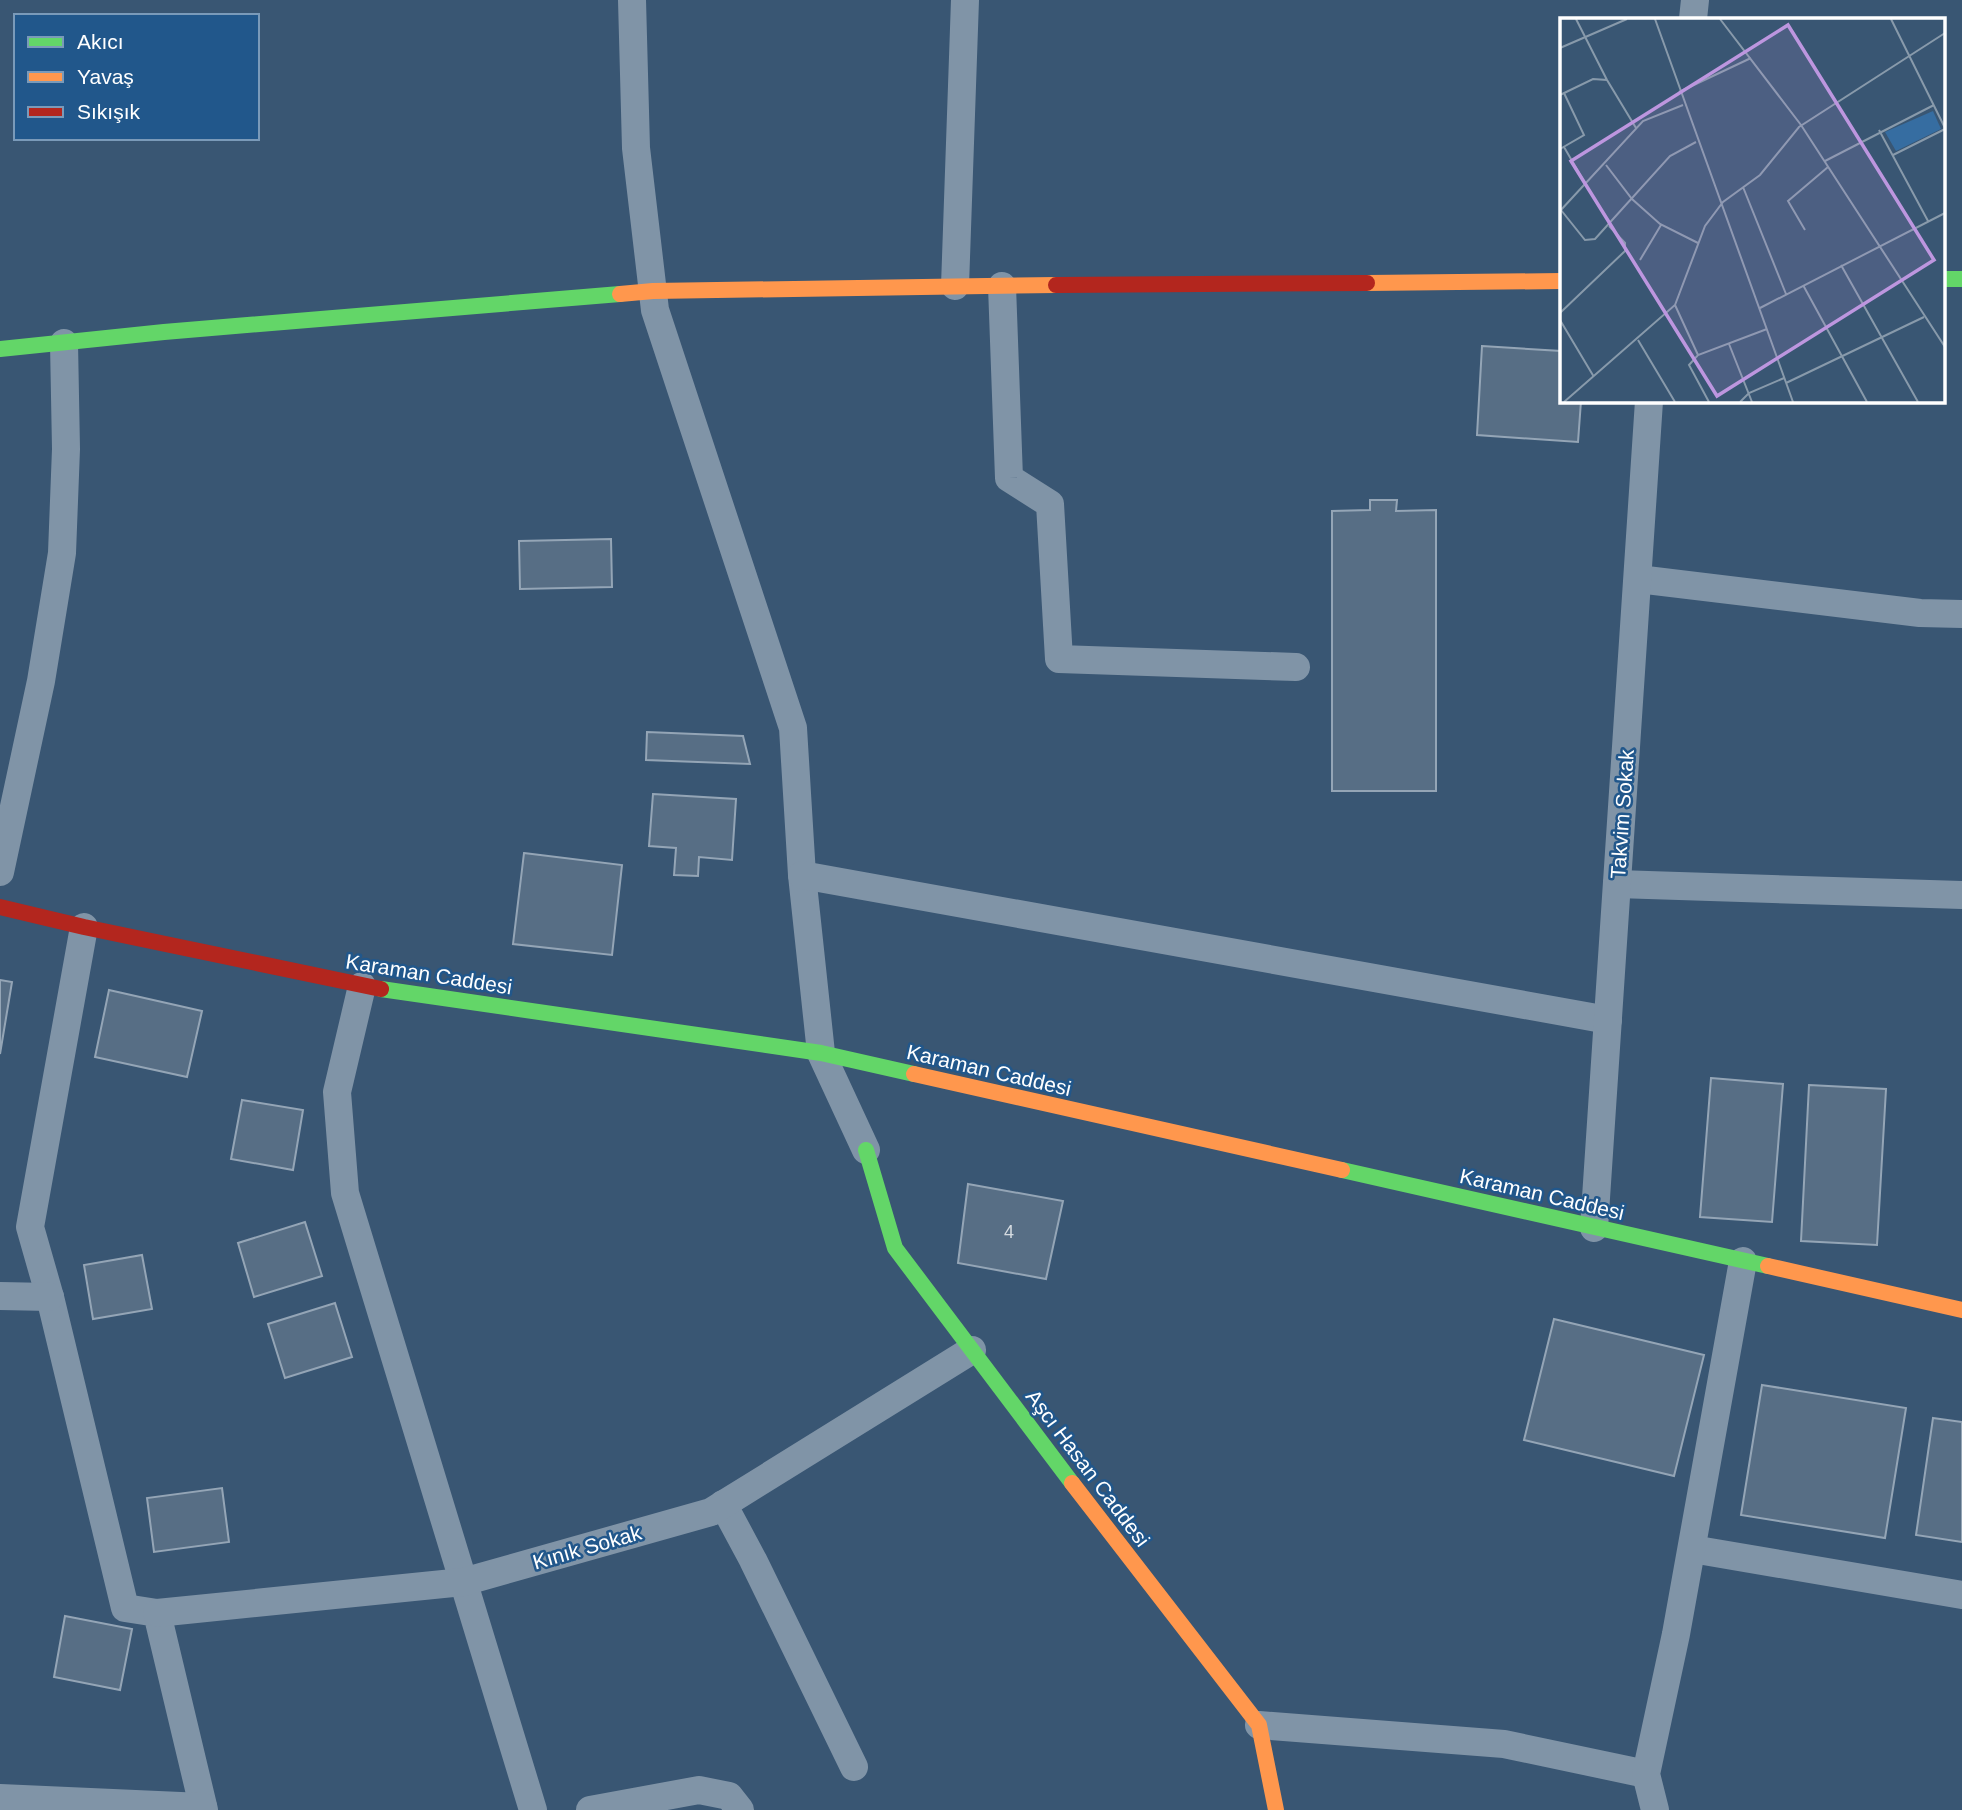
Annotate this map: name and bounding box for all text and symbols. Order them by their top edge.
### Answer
legend [14,14,259,140]
inset map [1560,18,1944,402]
text: Akıcı [77,30,124,53]
text: Yavaş [77,65,134,88]
text: Sıkışık [77,100,141,123]
street label: Takvim Sokak [1606,748,1638,879]
street label: Karaman Caddesi [344,949,514,999]
street label: Karaman Caddesi [905,1040,1073,1100]
street label: Karaman Caddesi [1458,1164,1626,1224]
house number: 4 [1004,1222,1014,1242]
street label: Aşcı Hasan Caddesi [1022,1385,1154,1551]
street label: Kınık Sokak [530,1520,645,1573]

